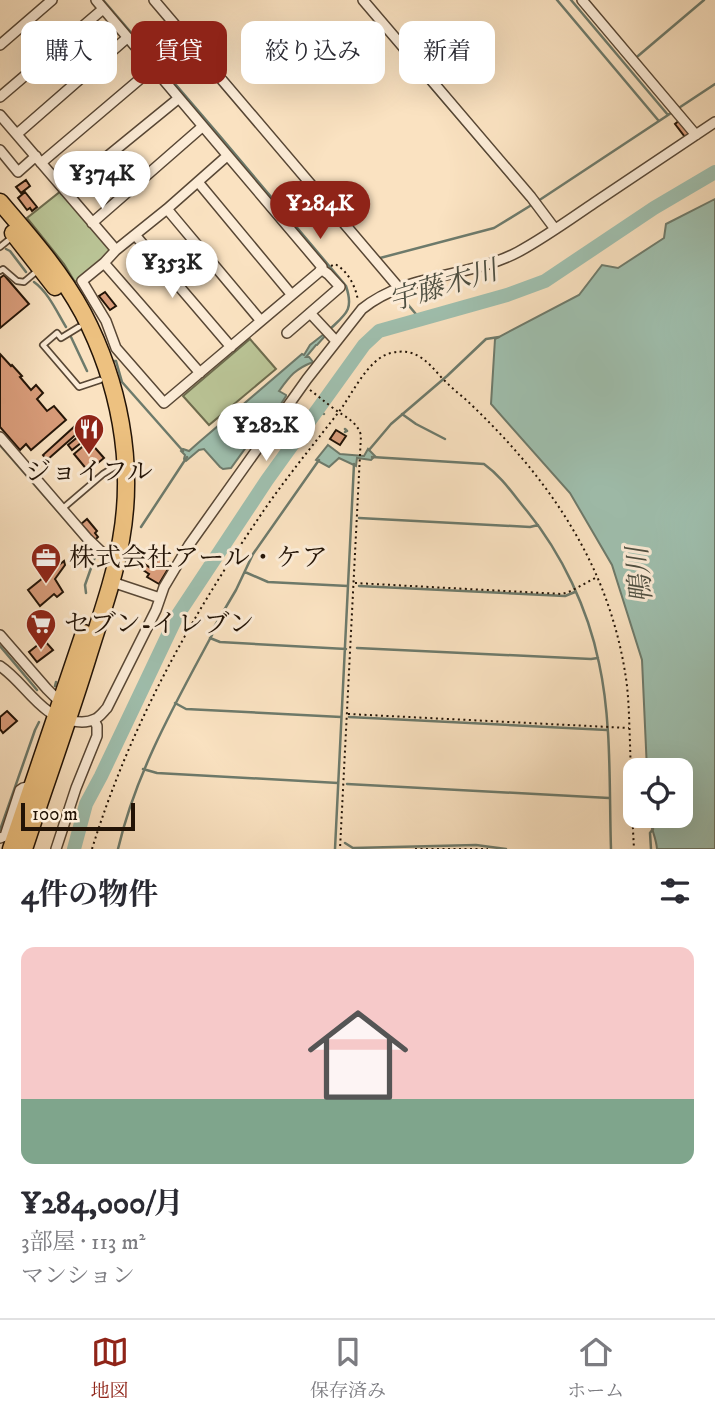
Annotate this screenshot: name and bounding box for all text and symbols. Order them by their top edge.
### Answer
chip: 購入 [21,21,117,84]
chip: 賃貸 [131,21,227,84]
chip: 絞り込み [241,21,385,84]
chip: 新着 [399,21,495,84]
pin: ¥374K [53,152,151,211]
text: ¥374K [69,159,135,188]
pin: ¥284K [271,182,369,241]
text: ¥284K [286,189,354,218]
pin: ¥353K [123,240,221,300]
text: ¥353K [142,248,202,277]
water label: 宇藤木川 [384,252,505,319]
pin: ¥282K [217,404,315,463]
text: ¥282K [233,411,299,440]
restaurant icon: ジョイフル [72,412,106,456]
place label: ジョイフル [25,456,153,489]
office icon: 株式会社アール・ケア [29,541,63,585]
place label: 株式会社アール・ケア [69,542,328,575]
water label: 鴨川 [620,543,660,604]
supermarket icon: セブン-イレブン [24,607,58,651]
place label: セブン-イレブン [64,608,254,641]
map controls [623,758,693,828]
button: locate [623,758,693,828]
scale bar [21,800,135,832]
text: 100 m [32,803,78,826]
icon: filters [656,872,694,910]
text: 4件の物件 [21,877,158,914]
icon: home [295,992,421,1118]
text: ¥284,000/月 [21,1186,184,1223]
text: 3部屋 · 113 m² [21,1228,145,1257]
text: マンション [21,1262,135,1291]
tab: 地図 [91,1333,129,1403]
tab: 保存済み [310,1333,386,1403]
tab: ホーム [567,1333,624,1403]

